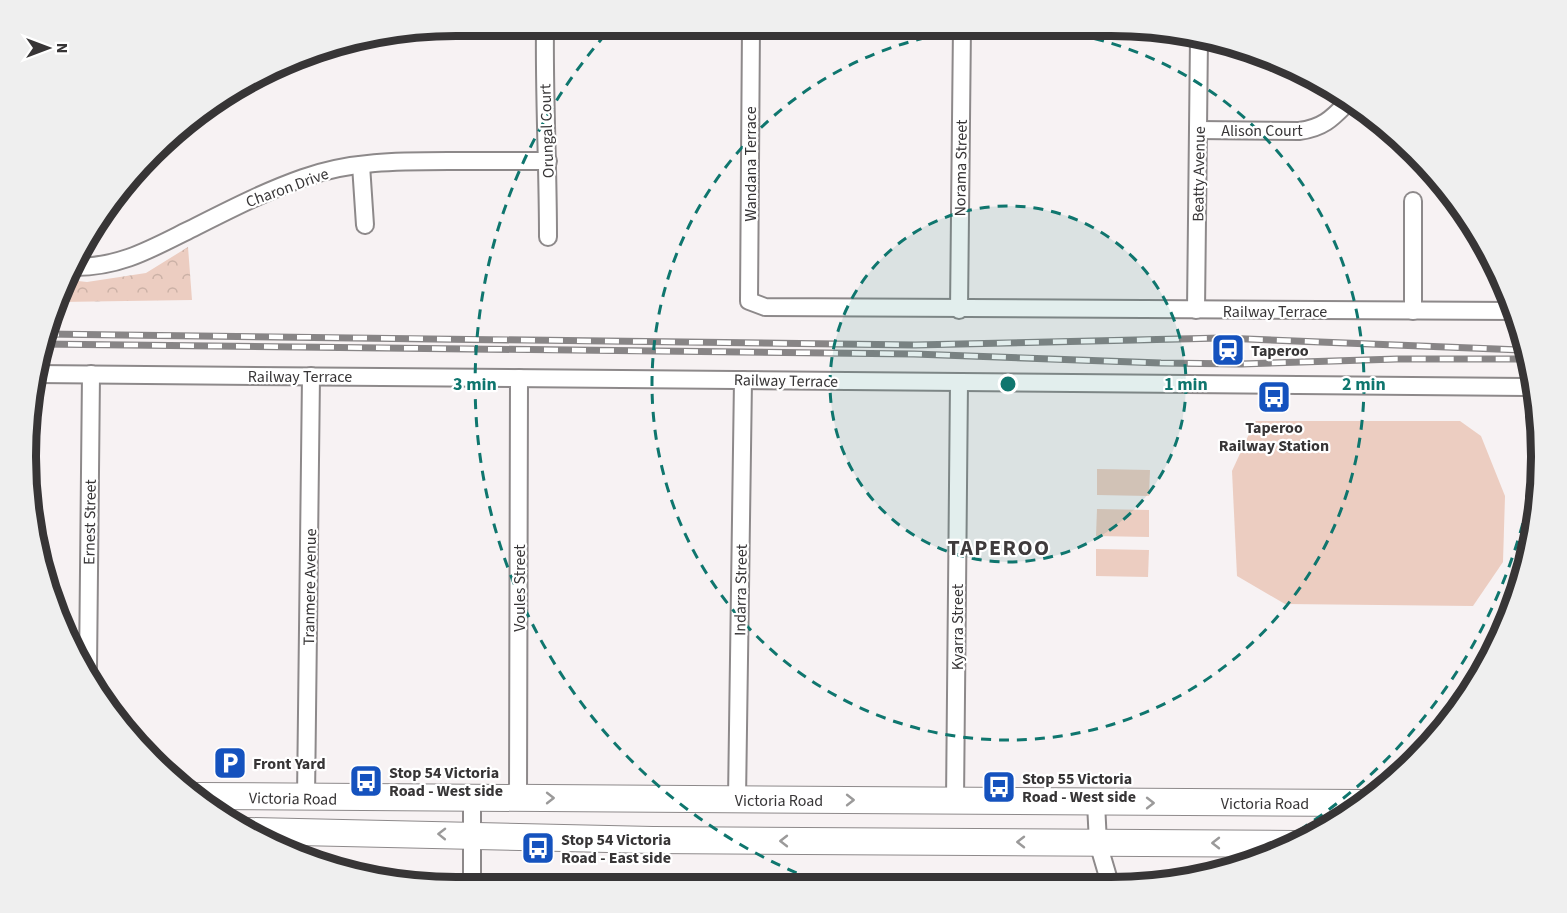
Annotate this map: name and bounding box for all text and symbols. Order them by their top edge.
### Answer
north arrow [18,18,78,78]
text: N [51,43,73,53]
street label: Orungal Court [534,83,560,178]
street label: Wandana Terrace [740,106,762,222]
street label: Norama Street [949,119,973,217]
street label: Alison Court [1221,120,1303,142]
street label: Beatty Avenue [1187,126,1211,222]
street label: Charon Drive [243,163,332,213]
street label: Railway Terrace [1223,301,1327,323]
station icon: Taperoo [1210,332,1246,368]
place label: Taperoo [1251,340,1309,362]
street label: Railway Terrace [248,366,352,388]
street label: Railway Terrace [734,369,838,393]
text: 3 min [453,372,497,397]
text: 1 min [1164,372,1208,397]
text: 2 min [1342,372,1386,397]
centre of rings [998,374,1018,394]
bus stop icon: Taperoo Railway Station [1256,379,1292,415]
place label: Taperoo Railway Station [1219,417,1329,457]
street label: Ernest Street [78,478,102,565]
street label: Tranmere Avenue [298,528,322,646]
district label: TAPEROO [947,532,1051,564]
street label: Indarra Street [729,543,753,636]
street label: Voules Street [509,544,531,632]
street label: Kyarra Street [947,583,969,670]
parking icon: Front Yard [212,745,248,781]
place label: Front Yard [253,753,326,775]
place label: Stop 54 Victoria Road - West side [389,762,503,802]
bus stop icon: Stop 54 Victoria Road - West side [348,763,384,799]
place label: Stop 55 Victoria Road - West side [1022,768,1136,808]
bus stop icon: Stop 55 Victoria Road - West side [981,769,1017,805]
street label: Victoria Road [249,787,337,811]
street label: Victoria Road [735,790,823,812]
one-way arrow [545,792,554,804]
street label: Victoria Road [1221,793,1309,815]
one-way arrow [845,794,854,806]
one-way arrow [1145,797,1154,809]
one-way arrow [437,828,446,840]
place label: Stop 54 Victoria Road - East side [561,829,671,869]
bus stop icon: Stop 54 Victoria Road - East side [520,830,556,866]
one-way arrow [779,835,788,847]
one-way arrow [1016,836,1025,848]
one-way arrow [1211,837,1220,849]

